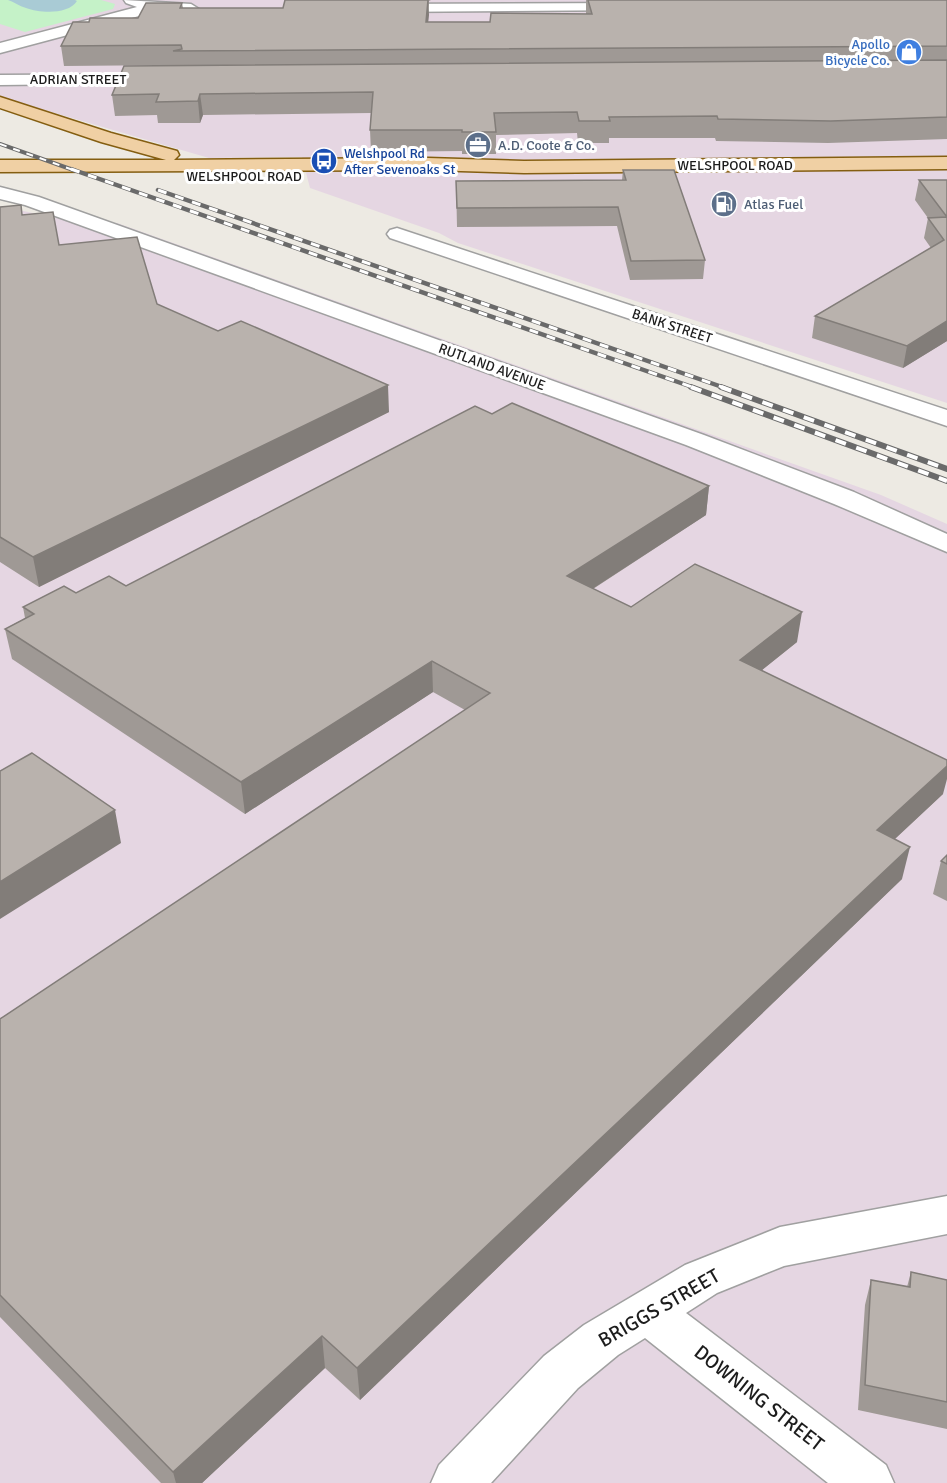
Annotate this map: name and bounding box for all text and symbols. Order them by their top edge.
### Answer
place label: Apollo Bicycle Co. [825,36,890,69]
shop icon: Apollo Bicycle Co. [894,37,924,67]
street label: ADRIAN STREET [30,71,126,88]
office icon: A.D. Coote & Co. [463,130,493,160]
place label: A.D. Coote & Co. [498,137,595,154]
place label: Welshpool Rd After Sevenoaks St [344,145,455,178]
bus stop icon: Welshpool Rd After Sevenoaks St [309,146,339,176]
street label: WELSHPOOL ROAD [677,157,793,174]
street label: WELSHPOOL ROAD [186,168,302,185]
fuel station icon: Atlas Fuel [709,189,739,219]
place label: Atlas Fuel [744,196,803,213]
street label: BANK STREET [630,305,714,347]
street label: RUTLAND AVENUE [436,340,548,394]
street label: BRIGGS STREET [594,1263,724,1353]
street label: DOWNING STREET [689,1339,829,1457]

